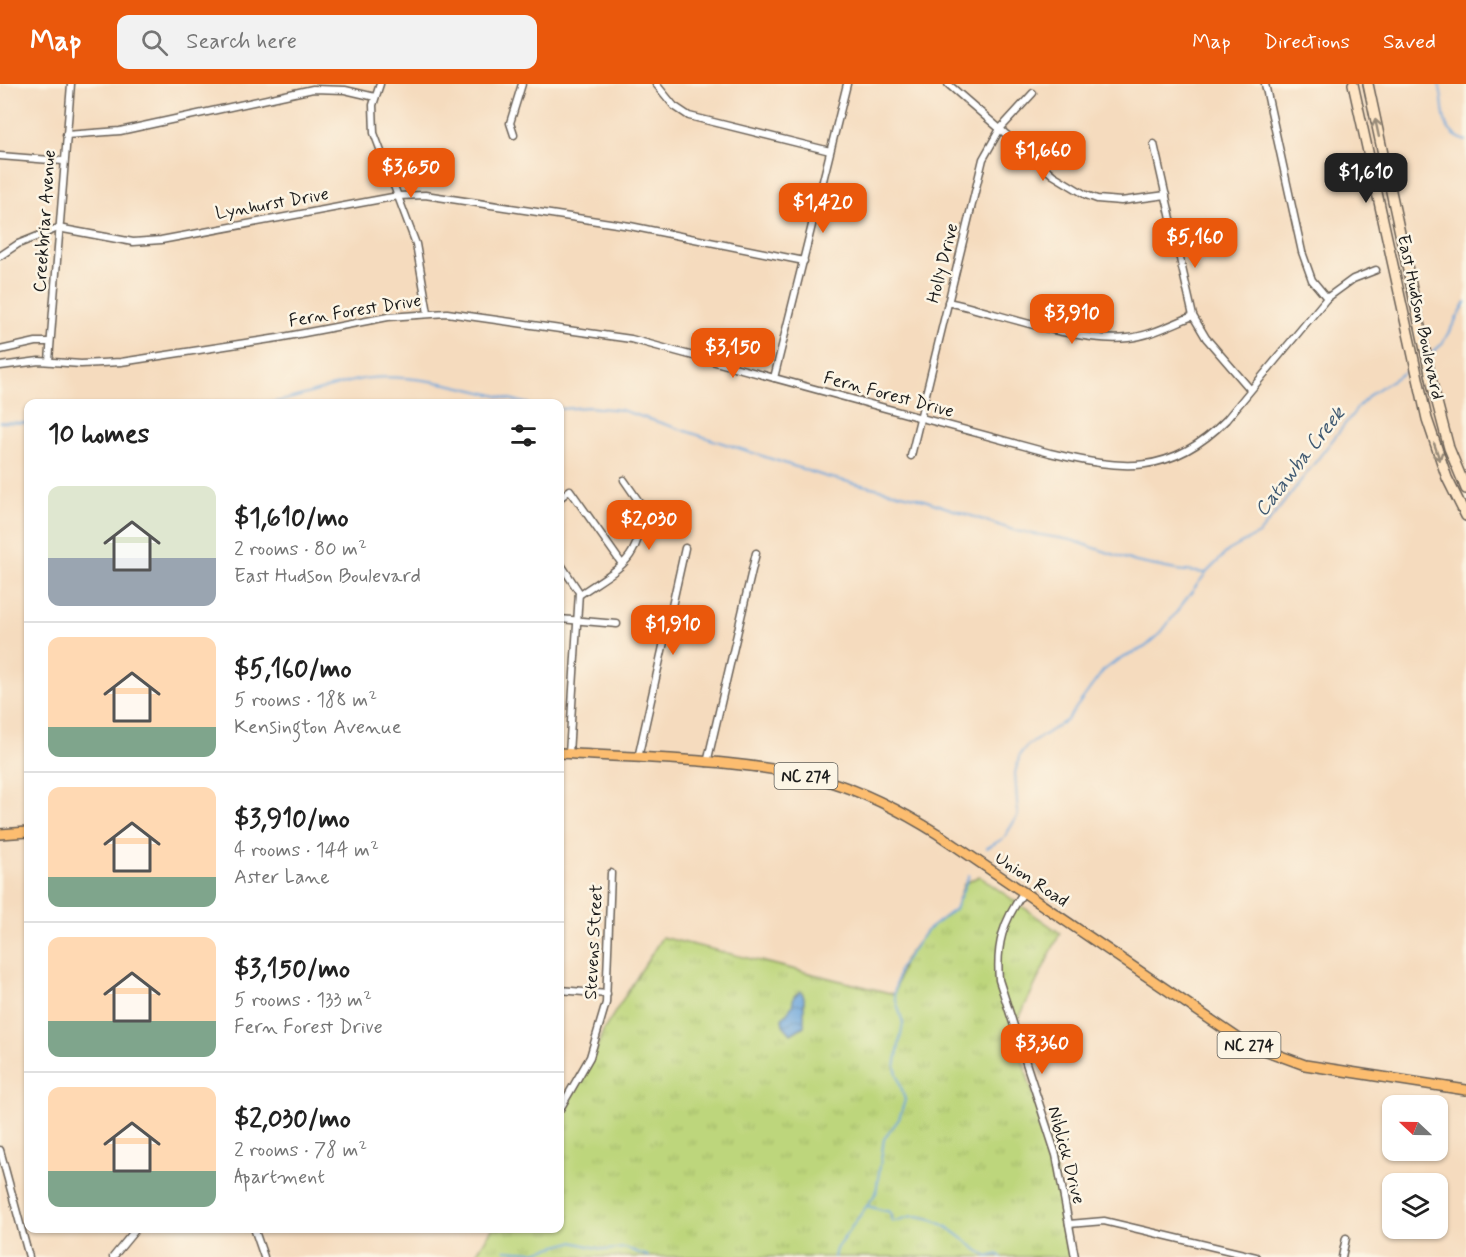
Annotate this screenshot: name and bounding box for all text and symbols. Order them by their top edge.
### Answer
search box [117,15,537,69]
text: Map [30,24,81,61]
icon: search [138,26,171,59]
text: Search here [186,28,297,56]
text: Map [1192,28,1231,56]
text: Directions [1264,28,1350,56]
text: Saved [1383,28,1436,56]
one-way arrow [1371,119,1382,138]
pin: $1,660 [994,131,1092,182]
text: $1,660 [1015,137,1071,164]
pin: $3,650 [362,148,460,199]
street label: Creekbriar Avenue [28,149,62,293]
pin: $1,610 [1317,153,1415,204]
text: $3,650 [382,154,440,181]
text: $1,610 [1338,159,1394,186]
street label: Lynhurst Drive [214,182,331,226]
pin: $1,420 [774,183,872,234]
text: $1,420 [793,189,853,216]
pin: $5,160 [1146,218,1244,269]
street label: Holly Drive [921,221,964,306]
text: $5,160 [1166,224,1224,251]
street label: East Hudson Boulevard [1391,232,1449,402]
street label: Fern Forest Drive [287,289,423,333]
pin: $3,910 [1023,294,1121,345]
text: $3,910 [1044,300,1100,327]
pin: $3,150 [684,328,782,379]
text: $3,150 [705,334,761,361]
street label: Fern Forest Drive [821,366,956,424]
water label: Catawba Creek [1249,400,1353,522]
text: 10 homes [48,418,149,452]
icon: filters [507,419,540,452]
one-way arrow [1433,442,1444,461]
pin: $2,030 [600,500,698,551]
text: $1,610/mo [234,502,349,536]
text: $2,030 [621,506,677,533]
icon: home [96,510,168,582]
text: 2 rooms · 80 m² [234,536,367,563]
text: East Hudson Boulevard [234,563,421,590]
pin: $1,910 [624,605,722,656]
text: $1,910 [645,611,701,638]
text: $5,160/mo [234,653,352,687]
icon: home [96,661,168,733]
text: 5 rooms · 188 m² [234,687,377,714]
text: Kensington Avenue [234,714,402,741]
road number: NC 274 [774,763,838,789]
text: $3,910/mo [234,803,350,837]
icon: home [96,811,168,883]
text: 4 rooms · 144 m² [234,837,379,864]
street label: Union Road [990,846,1073,913]
text: Aster Lane [234,864,330,891]
street label: Stevens Street [579,884,609,1000]
text: $3,150/mo [234,953,350,987]
icon: home [96,961,168,1033]
text: 5 rooms · 133 m² [234,987,372,1014]
text: Fern Forest Drive [234,1014,383,1041]
pin: $3,360 [993,1024,1091,1075]
text: $3,360 [1015,1030,1069,1057]
road number: NC 274 [1218,1032,1280,1058]
north arrow [1382,1095,1448,1161]
map controls [1382,1095,1448,1239]
text: $2,030/mo [234,1103,351,1137]
street label: Niblick Drive [1041,1104,1091,1207]
icon: home [96,1111,168,1183]
text: 2 rooms · 78 m² [234,1137,367,1164]
text: Apartment [234,1164,325,1191]
button: layers [1382,1173,1448,1239]

